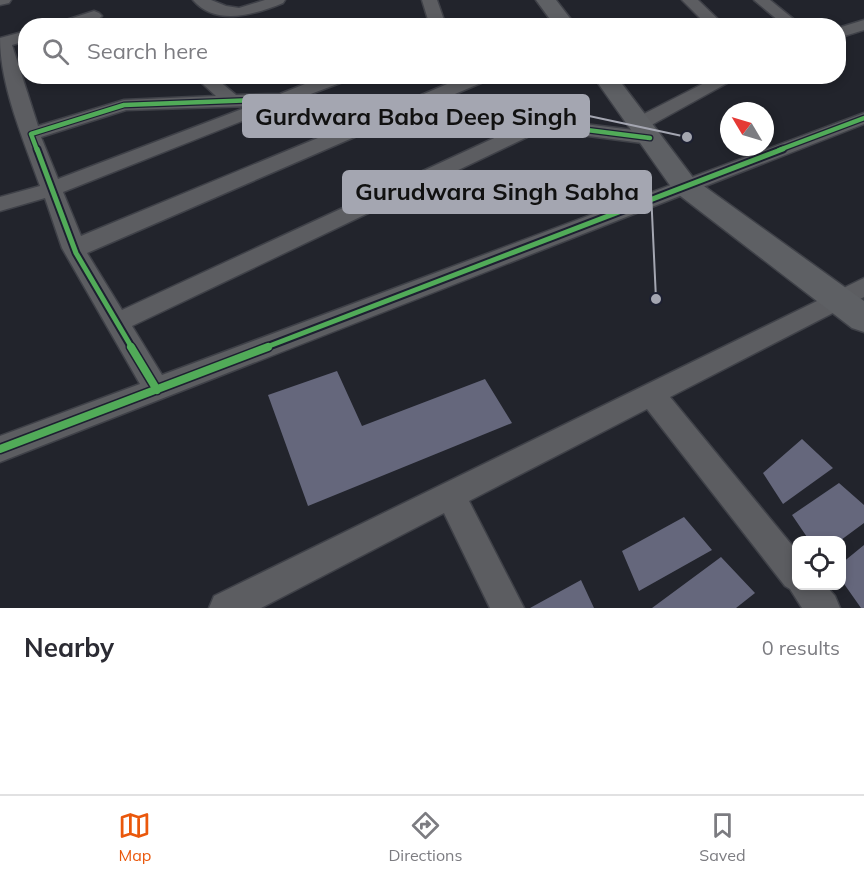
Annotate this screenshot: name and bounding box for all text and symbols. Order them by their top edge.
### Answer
search box [18,18,846,84]
icon: search [39,35,72,68]
text: Search here [87,37,208,65]
callout: Gurdwara Baba Deep Singh [243,95,589,137]
text: Gurdwara Baba Deep Singh [255,101,577,131]
north arrow [720,102,774,156]
callout: Gurudwara Singh Sabha [343,171,651,213]
text: Gurudwara Singh Sabha [355,176,639,206]
map controls [792,536,846,590]
button: locate [792,536,846,590]
text: Nearby [24,631,114,664]
text: 0 results [762,635,840,660]
tab: Map [118,809,151,865]
tab: Directions [388,809,462,865]
tab: Saved [699,809,746,865]

